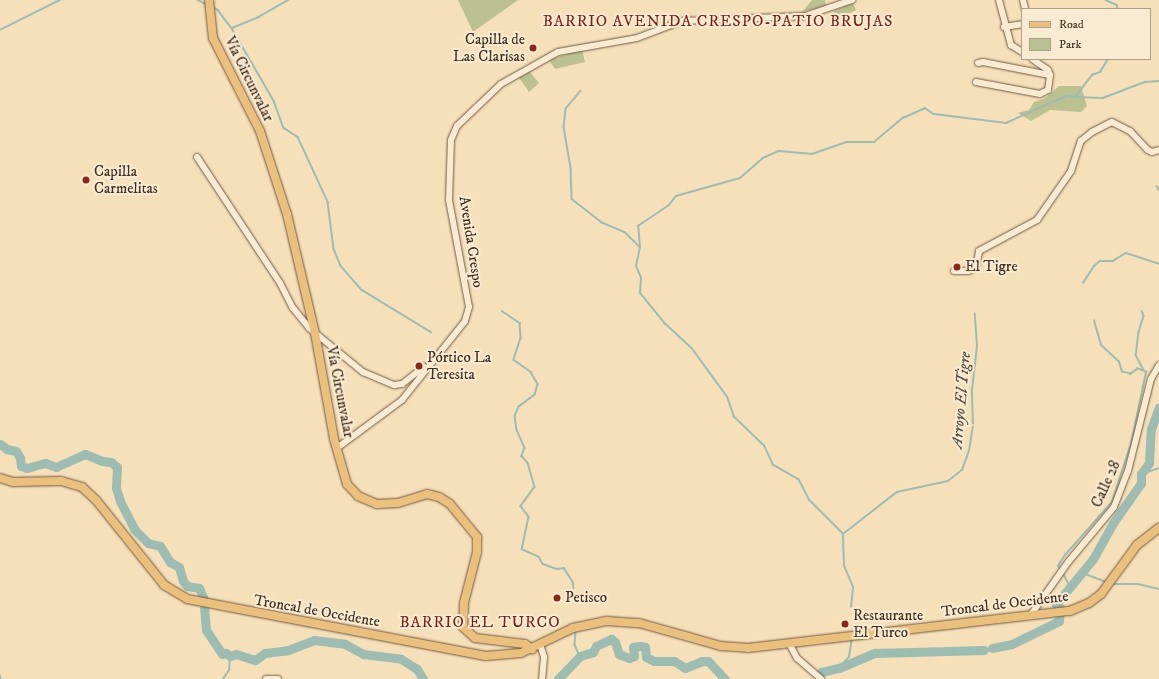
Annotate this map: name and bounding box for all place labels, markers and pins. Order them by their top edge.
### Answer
place label: Capilla de Las Clarisas [453,30,525,65]
marker: Capilla de Las Clarisas [528,43,538,53]
place label: Capilla Carmelitas [94,162,158,197]
marker: Capilla Carmelitas [81,175,91,185]
place label: El Tigre [965,258,1018,276]
marker: El Tigre [952,262,962,272]
place label: Pórtico La Teresita [427,348,491,383]
marker: Pórtico La Teresita [414,361,424,371]
place label: Petisco [565,589,607,607]
marker: Petisco [552,593,562,603]
place label: Restaurante El Turco [853,606,923,641]
marker: Restaurante El Turco [840,619,850,629]

